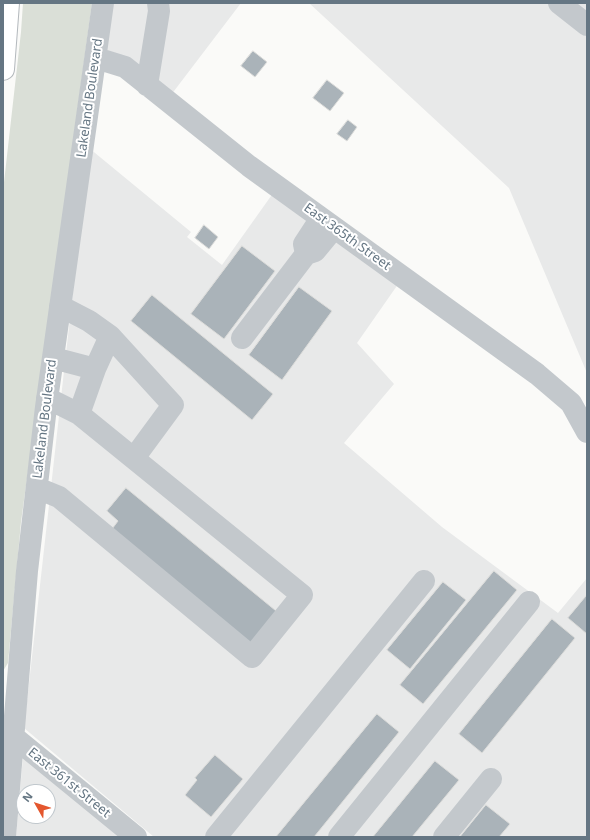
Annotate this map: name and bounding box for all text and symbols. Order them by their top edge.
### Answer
street label: Lakeland Boulevard [74,37,106,159]
street label: East 365th Street [301,200,393,274]
street label: Lakeland Boulevard [30,358,60,480]
street label: East 361st Street [25,745,113,821]
north arrow [16,784,56,824]
text: N [18,789,36,805]

